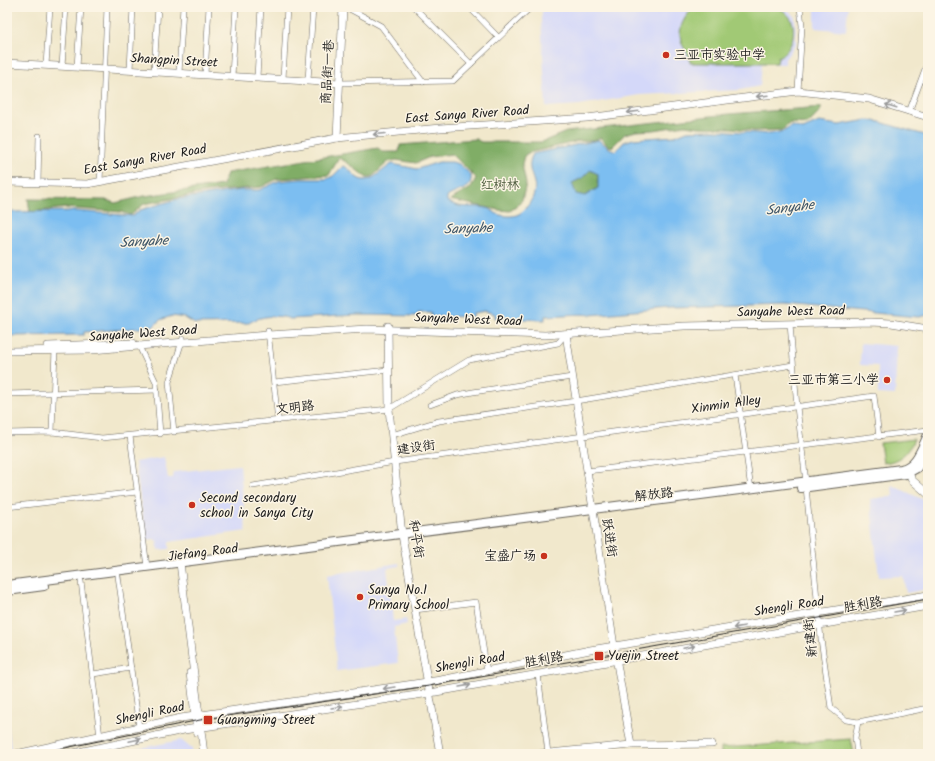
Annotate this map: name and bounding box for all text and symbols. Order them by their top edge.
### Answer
street label: 商品街一巷 [316,39,340,105]
place label: 三亚市实验中学 [674,45,765,66]
street label: Shangpin Street [130,48,219,74]
marker: 三亚市实验中学 [661,50,671,60]
one-way arrow [756,92,769,100]
street label: East Sanya River Road [404,100,530,130]
one-way arrow [884,102,897,109]
one-way arrow [627,108,640,116]
one-way arrow [372,130,385,138]
street label: East Sanya River Road [82,139,209,181]
park label: 红树林 [480,175,520,196]
water label: Sanyahe [765,194,817,222]
water label: Sanyahe [443,217,494,241]
water label: Sanyahe [119,230,170,254]
street label: Sanyahe West Road [737,301,846,323]
street label: Sanyahe West Road [414,308,523,332]
street label: Sanyahe West Road [88,320,198,348]
place label: 三亚市第三小学 [788,370,879,391]
marker: 三亚市第三小学 [882,375,892,385]
street label: Xinmin Alley [690,390,763,420]
street label: 文明路 [275,396,315,420]
street label: 建设街 [395,435,437,461]
street label: 解放路 [633,482,675,508]
place label: Second secondary school in Sanya City [200,488,314,524]
marker: Second secondary school in Sanya City [187,500,197,510]
street label: 跃进街 [596,517,622,559]
street label: 和平街 [403,518,429,560]
street label: Jiefang Road [167,538,240,568]
place label: 宝盛广场 [484,546,536,567]
marker: 宝盛广场 [539,551,549,561]
place label: Sanya No.1 Primary School [368,580,449,616]
street label: Shengli Road [753,591,826,623]
street label: 胜利路 [842,591,884,619]
marker: Sanya No.1 Primary School [355,592,365,602]
one-way arrow [893,606,906,614]
street label: 新建街 [798,617,824,659]
one-way arrow [733,623,746,631]
one-way arrow [683,642,696,650]
street label: Shengli Road [434,646,507,679]
street label: 胜利路 [523,646,565,674]
place label: Yuejin Street [608,646,680,667]
marker: Yuejin Street [593,650,605,662]
one-way arrow [458,682,471,690]
one-way arrow [383,684,396,692]
street label: Shengli Road [113,696,187,732]
one-way arrow [330,703,343,711]
place label: Guangming Street [217,710,316,731]
marker: Guangming Street [202,714,214,726]
one-way arrow [128,736,141,744]

